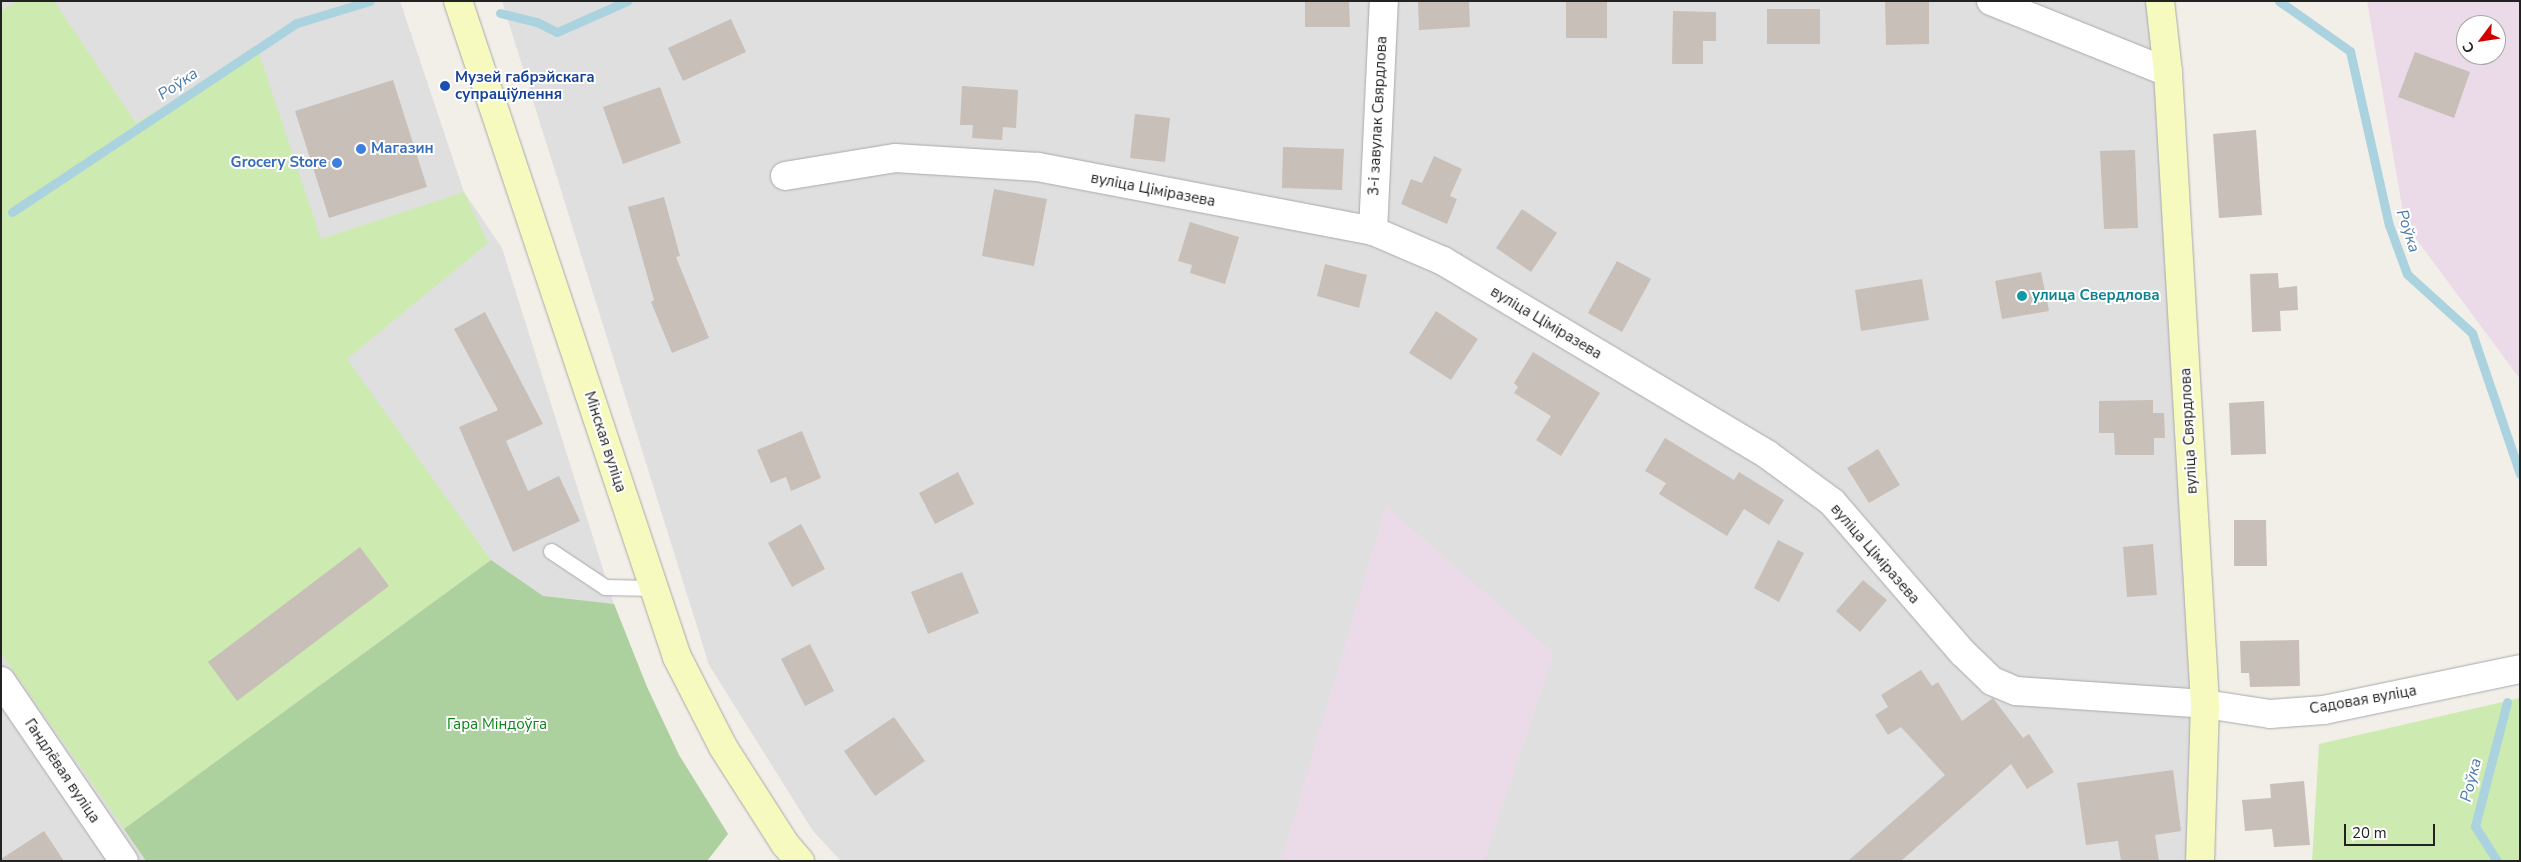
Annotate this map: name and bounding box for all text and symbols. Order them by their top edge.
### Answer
north arrow [2456,15,2506,65]
street label: 3-і завулак Свярдлова [1365,36,1391,196]
text: С [2458,39,2479,56]
water label: Роўка [154,64,202,104]
place label: Музей габрэйскага супраціўлення [455,68,595,103]
marker: Музей габрэйскага супраціўлення [439,80,451,92]
place label: Магазин [371,140,434,158]
marker: Магазин [355,143,367,155]
place label: Grocery Store [231,154,327,172]
marker: Grocery Store [331,157,343,169]
street label: вуліца Ціміразева [1089,169,1217,211]
water label: Роўка [2392,207,2424,255]
street label: вуліца Ціміразева [1487,283,1605,363]
place label: улица Свердлова [2032,287,2160,305]
marker: улица Свердлова [2016,290,2028,302]
street label: вуліца Свярдлова [2177,367,2201,495]
street label: Мінская вуліца [580,389,630,495]
street label: вуліца Ціміразева [1827,500,1923,608]
street label: Садовая вуліца [2308,682,2418,718]
street label: Гандлёвая вуліца [21,716,103,826]
park label: Гара Міндоўга [447,716,547,734]
water label: Роўка [2456,756,2486,804]
scale bar [2346,814,2437,846]
text: 20 m [2352,823,2387,843]

